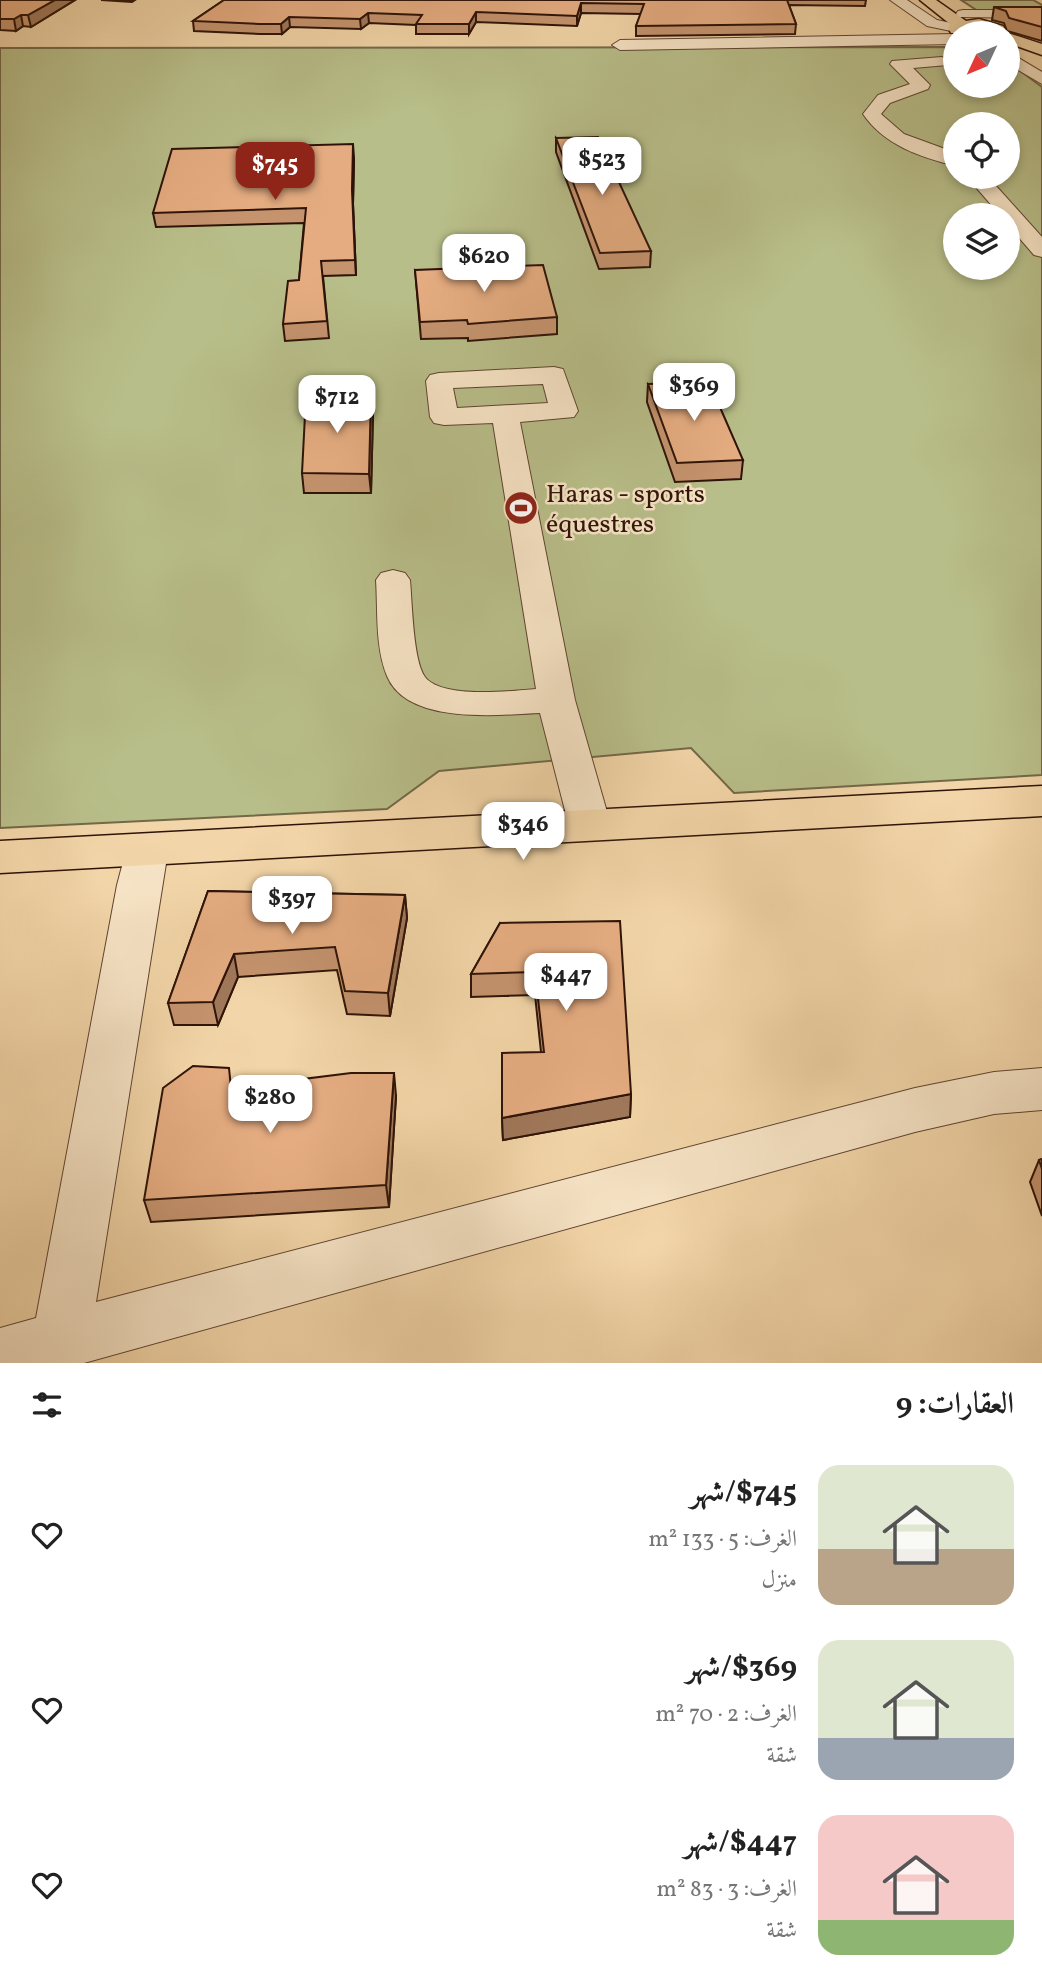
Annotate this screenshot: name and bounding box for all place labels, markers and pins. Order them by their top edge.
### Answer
pin: $523 [561,138,643,197]
pin: $745 [234,142,316,202]
pin: $620 [443,234,525,294]
pin: $369 [653,364,735,423]
pin: $712 [296,376,378,435]
place label: Haras - sports équestres [546,477,705,543]
sports icon: Haras - sports équestres [502,489,540,527]
pin: $346 [482,802,564,862]
pin: $397 [251,876,333,936]
pin: $447 [525,954,607,1013]
pin: $280 [229,1076,311,1135]

